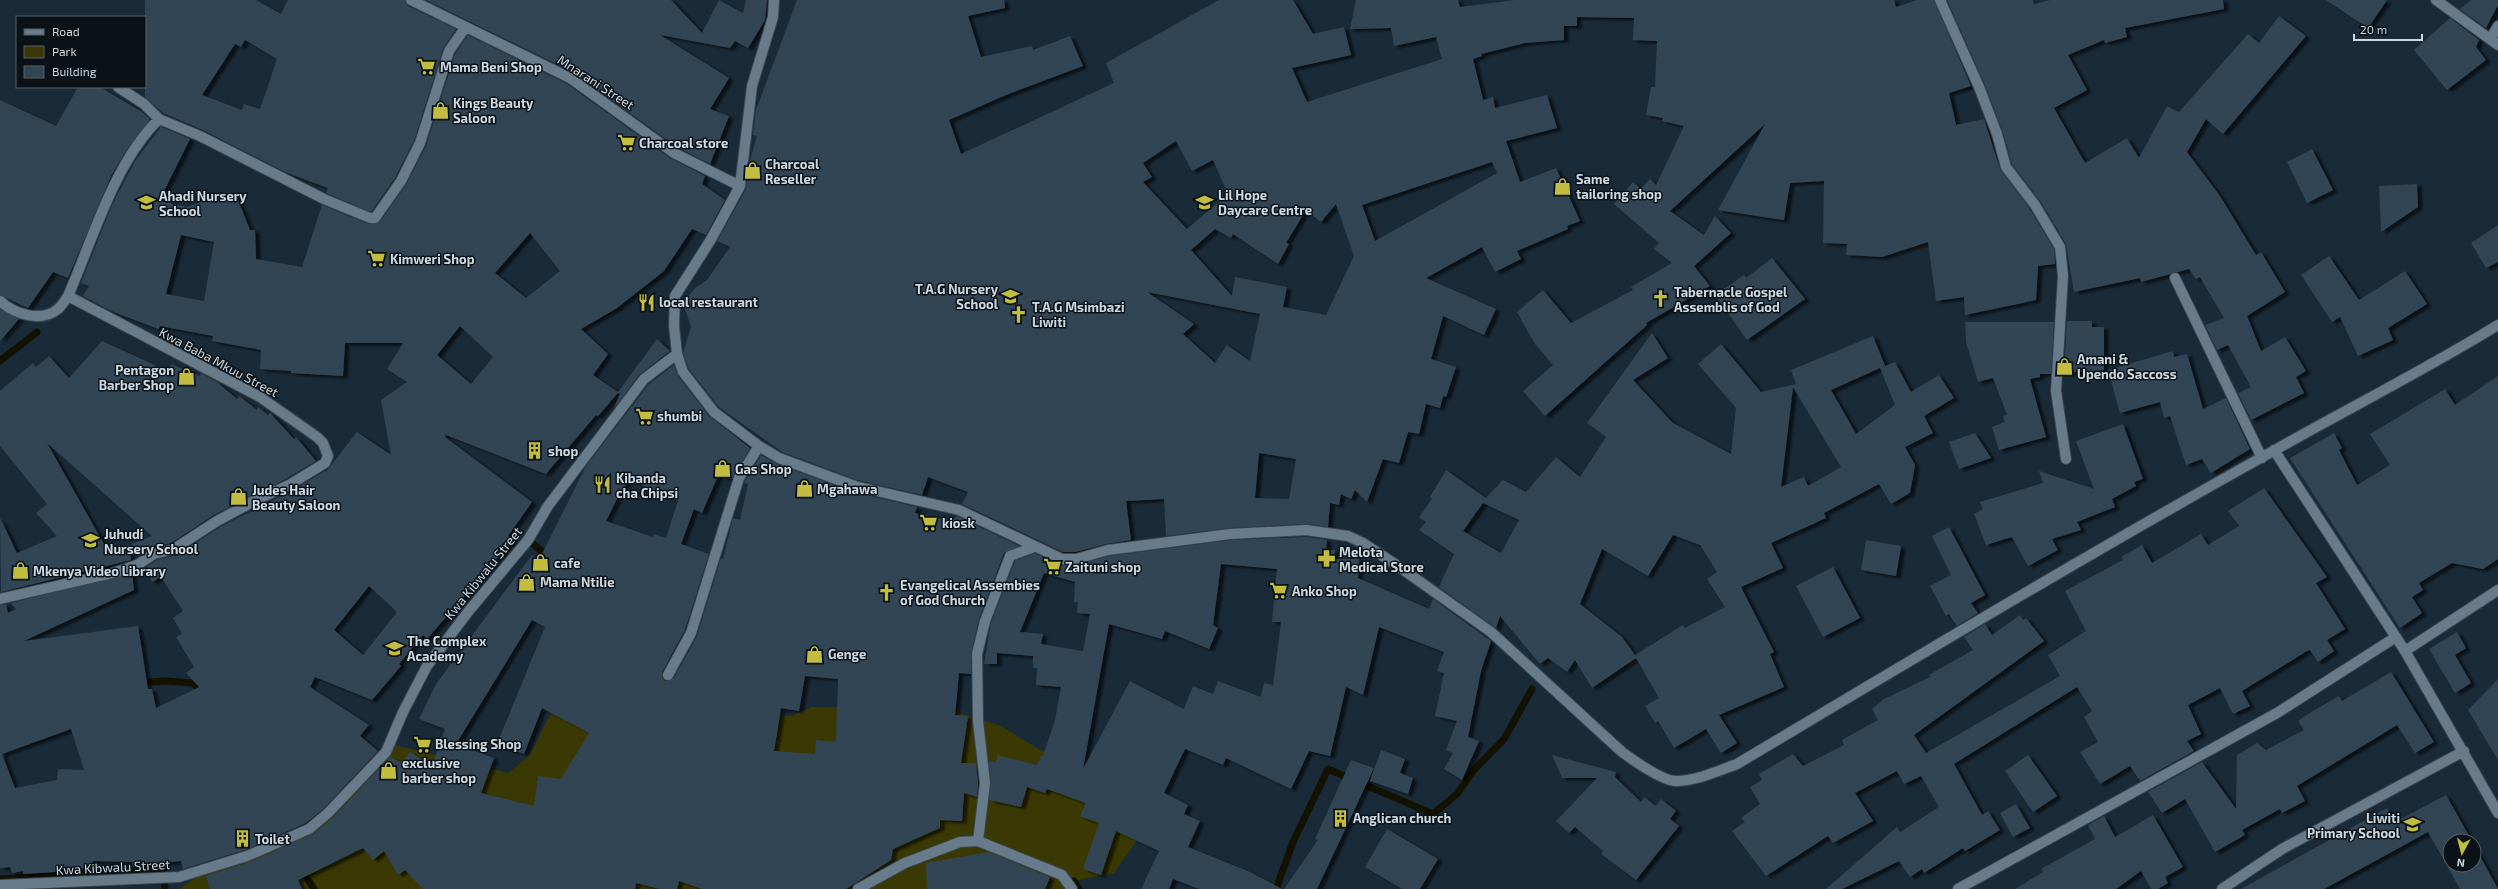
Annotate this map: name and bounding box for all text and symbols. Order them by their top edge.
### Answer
legend [16,16,146,88]
scale bar [2354,16,2422,42]
text: 20 m [2360,22,2387,36]
text: Road [52,24,80,38]
text: Park [52,44,77,58]
street label: Mnarani Street [555,51,637,113]
supermarket icon: Mama Beni Shop [417,57,437,77]
place label: Mama Beni Shop [440,59,542,75]
text: Building [52,64,97,78]
place label: Kings Beauty Saloon [453,95,534,126]
shop icon: Kings Beauty Saloon [430,100,450,120]
supermarket icon: Charcoal store [616,133,636,153]
place label: Charcoal store [639,135,728,151]
place label: Charcoal Reseller [765,156,820,187]
shop icon: Charcoal Reseller [742,161,762,181]
place label: Same tailoring shop [1576,171,1662,202]
shop icon: Same tailoring shop [1553,176,1573,196]
place label: Lil Hope Daycare Centre [1218,187,1312,218]
place label: Ahadi Nursery School [159,188,247,219]
school or university icon: Lil Hope Daycare Centre [1195,192,1215,212]
school or university icon: Ahadi Nursery School [136,193,156,213]
supermarket icon: Kimweri Shop [367,249,387,269]
place label: Kimweri Shop [390,251,475,267]
place label: T.A.G Nursery School [915,281,999,312]
place label: Tabernacle Gospel Assemblis of God [1674,284,1788,315]
school or university icon: T.A.G Nursery School [1001,286,1021,306]
church icon: Tabernacle Gospel Assemblis of God [1651,289,1671,309]
restaurant icon: local restaurant [636,292,656,312]
place label: local restaurant [659,294,759,310]
place label: T.A.G Msimbazi Liwiti [1032,299,1125,330]
church icon: T.A.G Msimbazi Liwiti [1009,304,1029,324]
street label: Kwa Baba Mkuu Street [157,324,281,400]
place label: Amani & Upendo Saccoss [2077,351,2177,382]
shop icon: Amani & Upendo Saccoss [2054,356,2074,376]
place label: Pentagon Barber Shop [99,362,174,393]
shop icon: Pentagon Barber Shop [177,367,197,387]
supermarket icon: shumbi [634,406,654,426]
place label: shumbi [657,408,702,424]
building icon: shop [525,441,545,461]
place label: shop [548,443,578,459]
shop icon: Gas Shop [712,459,732,479]
place label: Gas Shop [735,461,792,477]
place label: Kibanda cha Chipsi [616,470,678,501]
restaurant icon: Kibanda cha Chipsi [593,475,613,495]
shop icon: Mgahawa [794,479,814,499]
place label: Mgahawa [817,481,877,497]
place label: Judes Hair Beauty Saloon [252,482,341,513]
shop icon: Judes Hair Beauty Saloon [229,487,249,507]
supermarket icon: kiosk [919,513,939,533]
place label: kiosk [942,515,975,531]
street label: Kwa Kibwalu Street [441,523,525,623]
place label: Juhudi Nursery School [104,526,199,557]
school or university icon: Juhudi Nursery School [81,531,101,551]
place label: Melota Medical Store [1339,544,1424,575]
pharmacy icon: Melota Medical Store [1316,549,1336,569]
shop icon: cafe [531,553,551,573]
place label: cafe [554,555,581,571]
supermarket icon: Zaituni shop [1042,557,1062,577]
place label: Zaituni shop [1065,559,1141,575]
shop icon: Mkenya Video Library [10,561,30,581]
place label: Mkenya Video Library [33,563,166,579]
shop icon: Mama Ntilie [517,572,537,592]
place label: Mama Ntilie [540,574,614,590]
place label: Evangelical Assembies of God Church [900,577,1040,608]
supermarket icon: Anko Shop [1269,581,1289,601]
church icon: Evangelical Assembies of God Church [877,582,897,602]
place label: Anko Shop [1292,583,1357,599]
place label: The Complex Academy [407,633,487,664]
school or university icon: The Complex Academy [384,638,404,658]
shop icon: Genge [805,644,825,664]
place label: Genge [828,646,866,662]
supermarket icon: Blessing Shop [412,734,432,754]
place label: Blessing Shop [435,736,522,752]
place label: exclusive barber shop [402,755,476,786]
shop icon: exclusive barber shop [379,760,399,780]
building icon: Anglican church [1330,808,1350,828]
place label: Anglican church [1353,810,1452,826]
place label: Liwiti Primary School [2307,810,2401,841]
school or university icon: Liwiti Primary School [2403,815,2423,835]
building icon: Toilet [232,829,252,849]
place label: Toilet [255,831,290,847]
north arrow [2442,833,2482,873]
street label: Kwa Kibwalu Street [55,856,171,878]
text: N [2456,856,2465,870]

